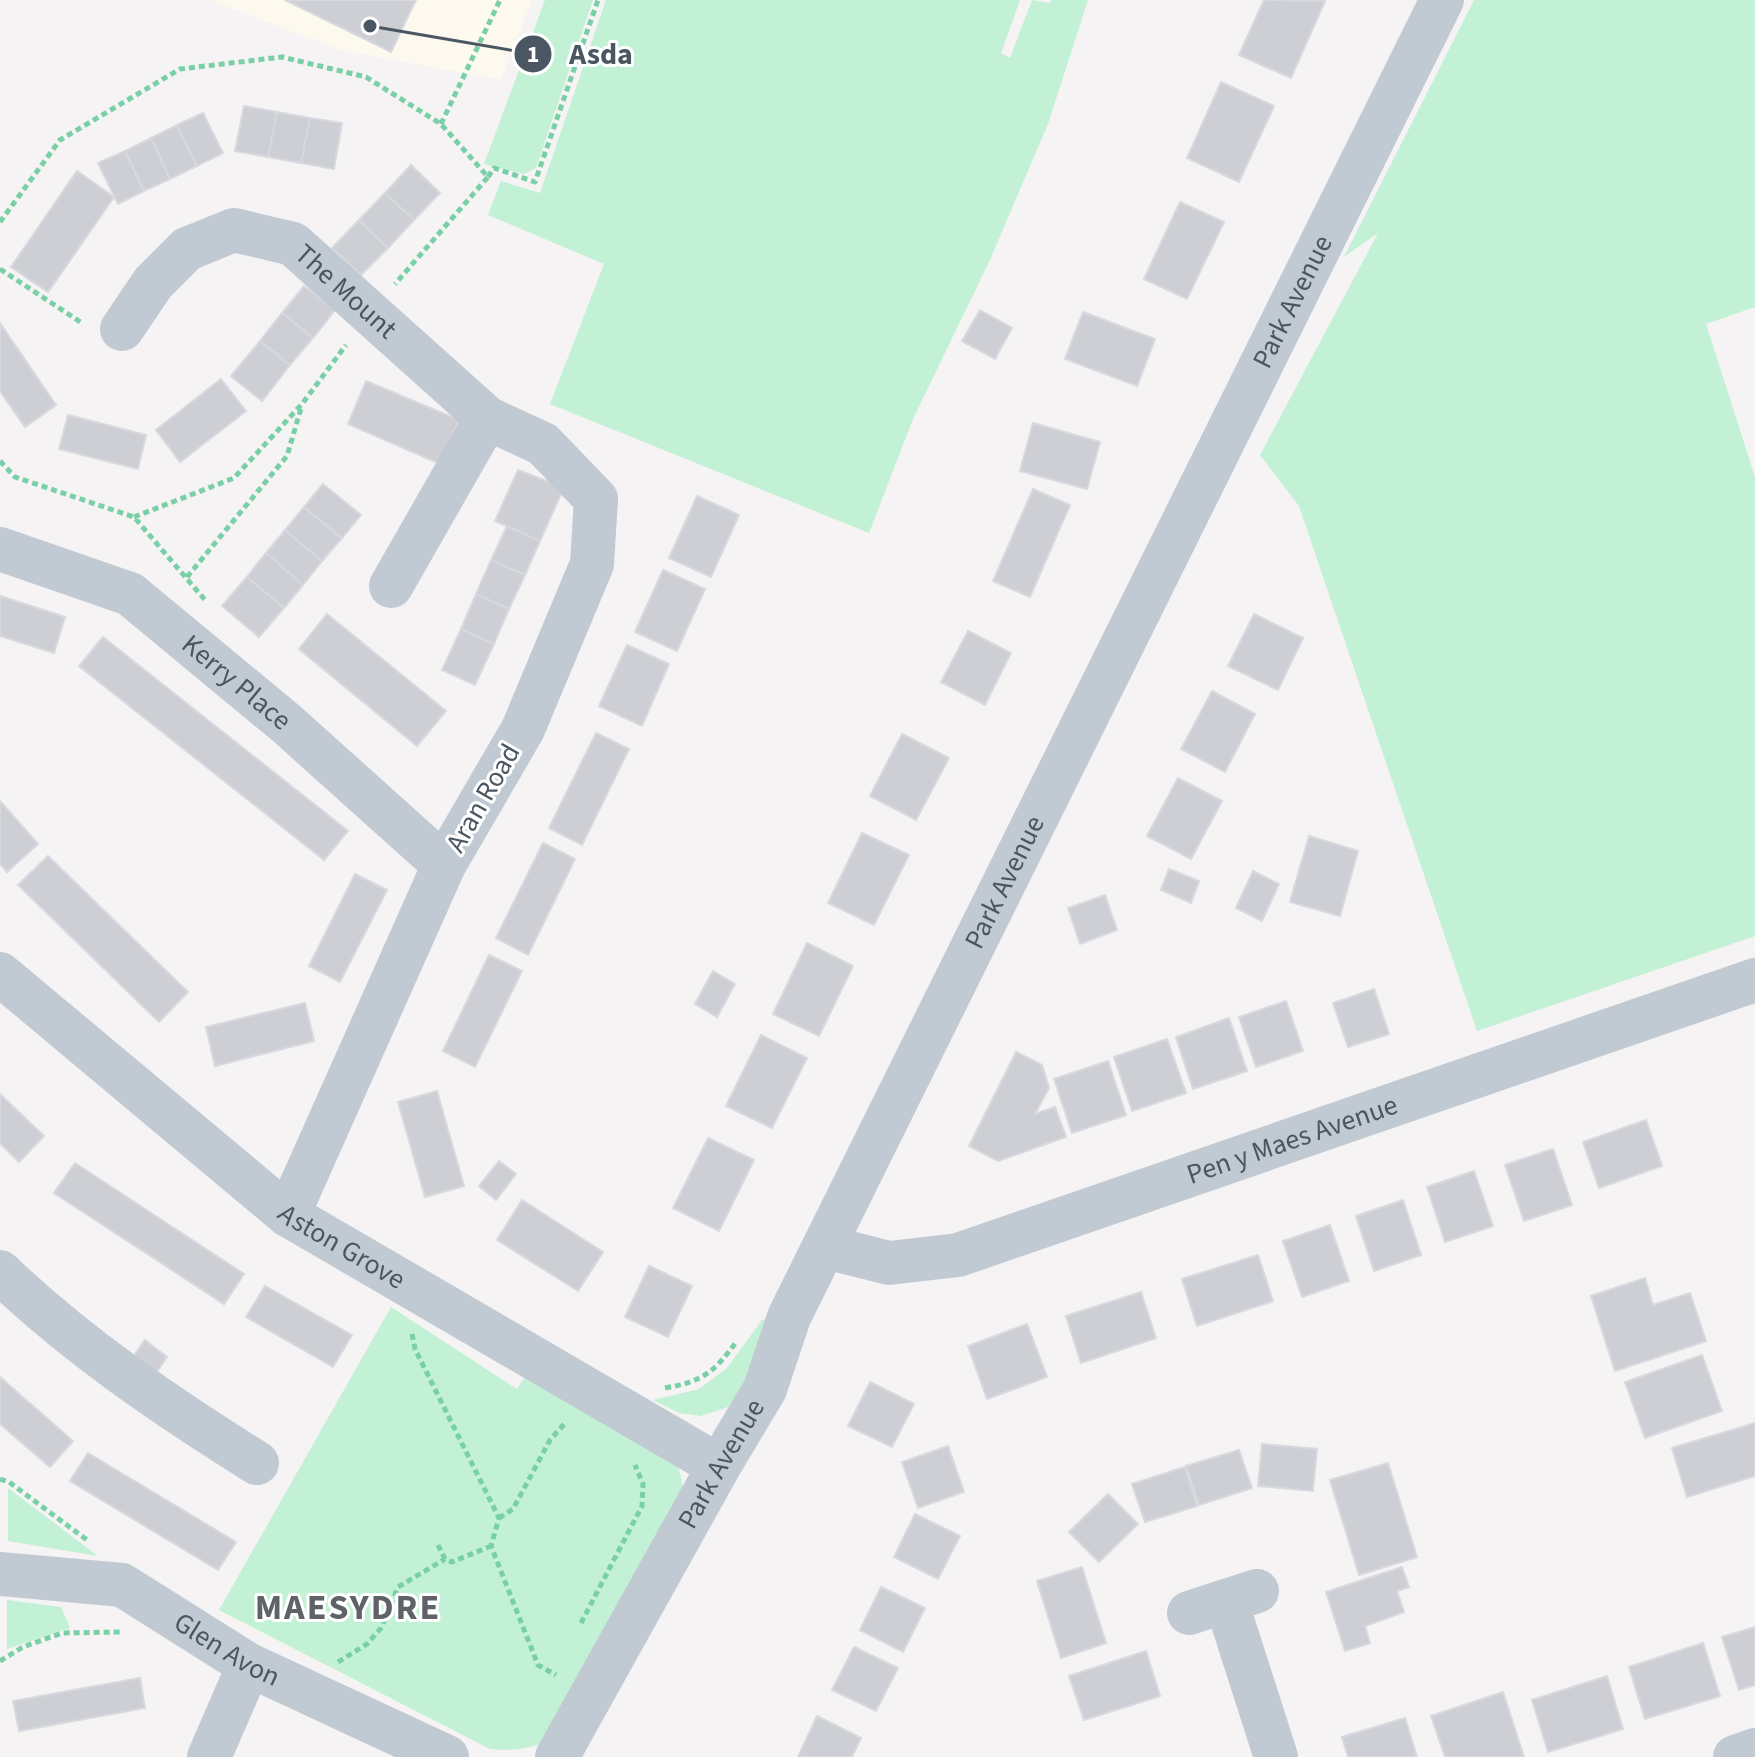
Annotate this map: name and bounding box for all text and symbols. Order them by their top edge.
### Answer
callout: Asda [513,27,648,81]
text: Asda [568,33,633,76]
text: 1 [527,37,539,72]
street label: Park Avenue [1242,228,1342,375]
street label: The Mount [286,235,406,349]
street label: Kerry Place [173,625,300,740]
street label: Aran Road [436,736,530,860]
street label: Park Avenue [955,809,1055,956]
street label: Pen y Maes Avenue [1181,1085,1403,1195]
street label: Aston Grove [269,1195,413,1299]
street label: Park Avenue [668,1391,775,1536]
district label: MAESYDRE [255,1582,441,1633]
street label: Glen Avon [166,1603,287,1697]

